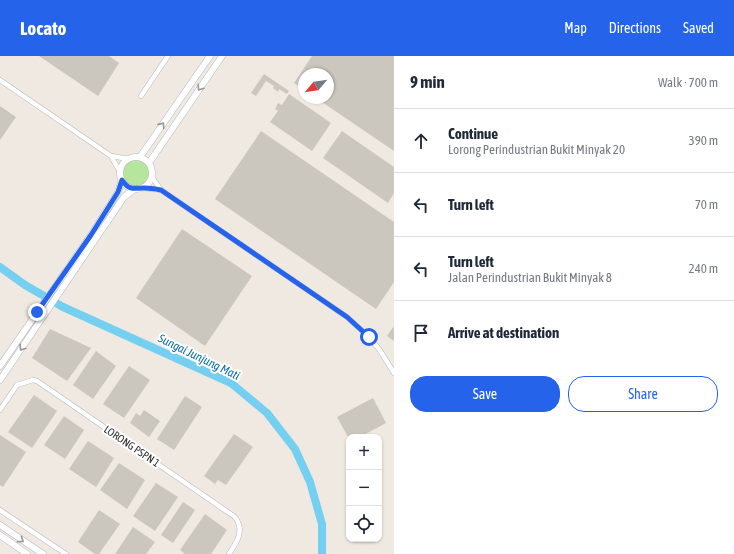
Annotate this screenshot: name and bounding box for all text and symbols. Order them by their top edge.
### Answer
text: Locato [20,17,66,39]
text: Map [564,20,587,36]
text: Directions [609,20,661,36]
text: Saved [683,20,714,36]
north arrow [298,68,334,104]
text: 9 min [410,72,445,92]
text: Walk · 700 m [658,75,718,90]
one-way arrow [197,84,205,91]
one-way arrow [157,122,165,129]
text: Continue [448,125,498,142]
icon: ahead [410,130,432,152]
text: 390 m [689,133,718,148]
text: Lorong Perindustrian Bukit Minyak 20 [448,142,625,157]
icon: left [410,194,432,216]
text: Turn left [448,196,494,213]
text: 70 m [695,197,718,212]
text: Turn left [448,253,494,270]
icon: left [410,258,432,280]
text: 240 m [689,261,718,276]
text: Jalan Perindustrian Bukit Minyak 8 [448,270,612,285]
route end [28,303,46,321]
icon: arrive [410,322,432,344]
text: Arrive at destination [448,324,559,341]
route start [360,328,378,346]
water label: Sungai Junjung Mati [155,331,242,383]
one-way arrow [19,344,27,351]
button: Save [410,376,560,412]
button: Share [568,376,718,412]
street label: LORONG PSPN 1 [102,423,162,469]
map controls [346,434,382,542]
button: + [346,434,382,470]
button: − [346,470,382,506]
button: locate [346,506,382,542]
one-way arrow [17,535,24,542]

